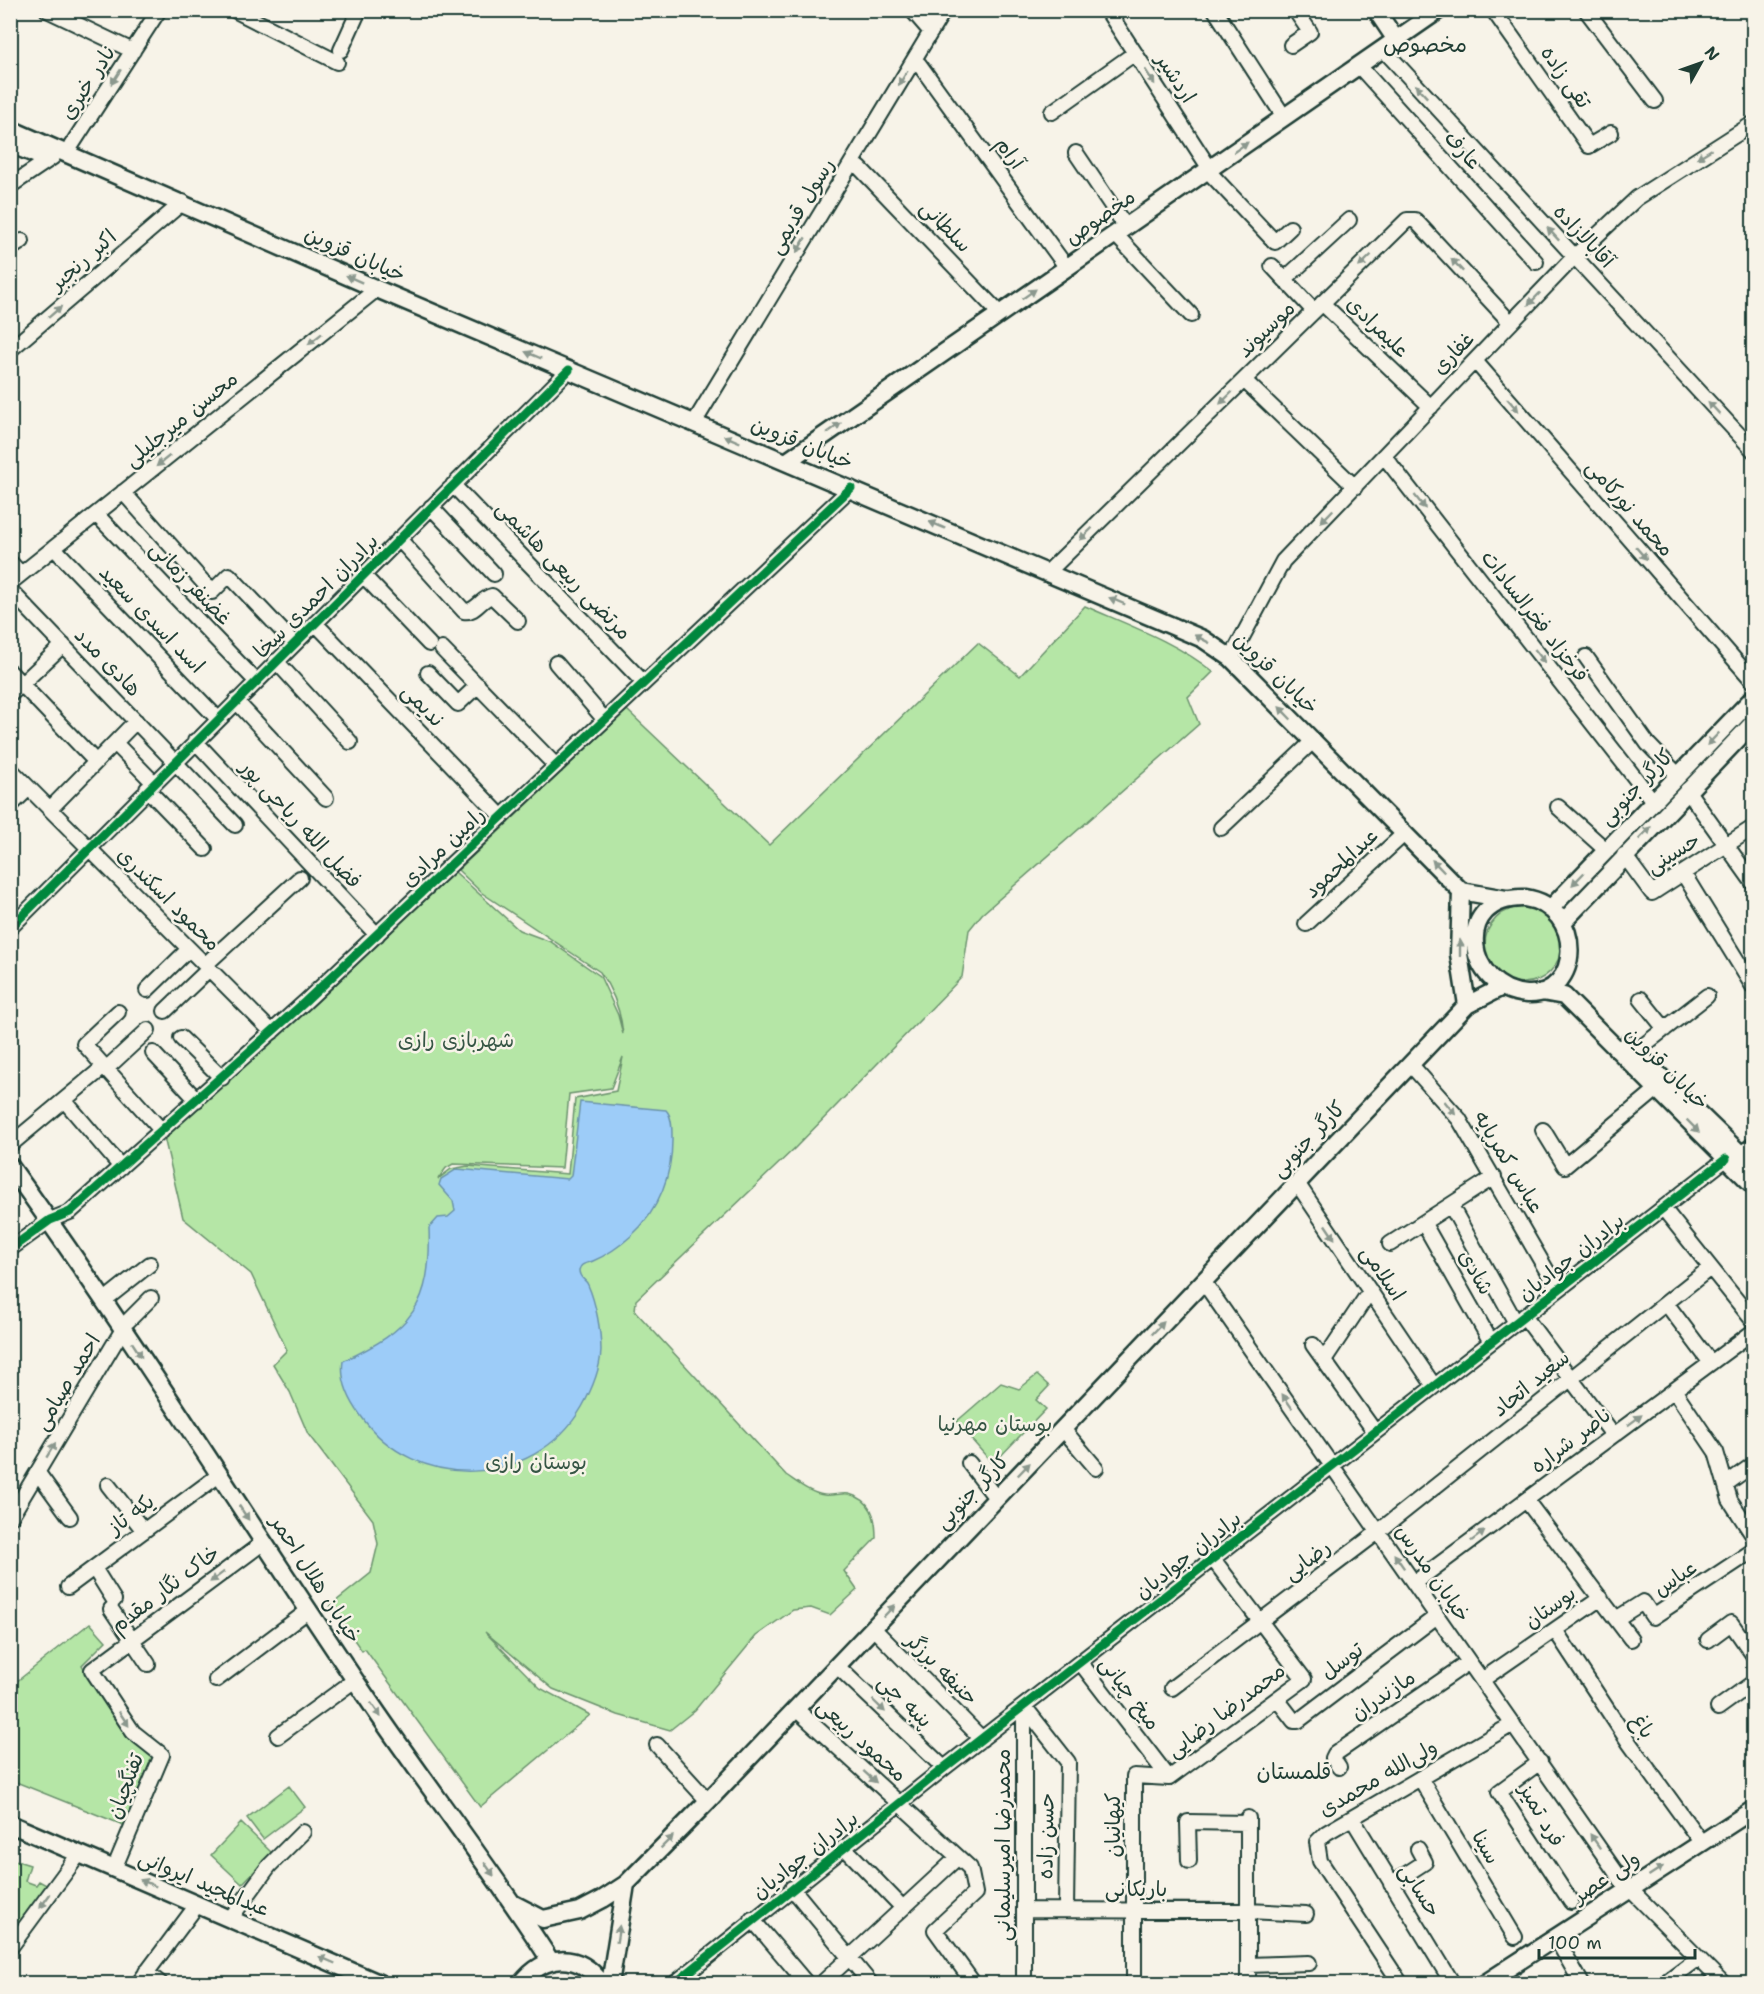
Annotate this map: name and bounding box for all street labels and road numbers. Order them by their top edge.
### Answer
street label: نادر خیری [53,39,123,125]
street label: تقی زاده [1534,40,1598,115]
street label: اردشیر [1148,46,1203,108]
street label: عارف [1438,124,1488,176]
street label: آرام [987,131,1032,177]
street label: رسول قدیمی [761,153,841,259]
street label: مخصوص [1059,183,1141,251]
street label: سلطانی [914,194,978,258]
street label: آقابالازاده [1547,198,1621,275]
street label: خیابان قزوین [300,219,410,289]
street label: اکبر رنجبر [42,223,123,298]
street label: علیمرادی [1340,290,1416,364]
street label: موسیوند [1231,294,1301,364]
street label: غفاری [1426,325,1480,381]
street label: محسن میرجلیلی [118,364,244,474]
street label: خیابان قزوین [747,410,857,476]
street label: محمد نورکامی [1580,453,1680,563]
street label: مرتضی ربیعی هاشمی [490,494,638,646]
street label: برادران احمدی سخا [247,527,385,665]
street label: غضنفر زمانی [144,535,238,631]
street label: فرخزاد فخرالسادات [1475,544,1595,688]
street label: اسد اسدی سعید [93,559,211,679]
street label: هادی مدد [68,622,148,702]
street label: خیابان قزوین [1228,626,1324,720]
street label: ندیمی [395,677,451,733]
street label: کارگر جنوبی [1593,743,1679,831]
street label: فضل الله ریاحی پور [233,752,368,894]
street label: رامین مرادی [395,801,491,893]
street label: عبدالمحمود [1298,822,1384,904]
street label: حسینی [1641,826,1705,880]
street label: محمود اسکندری [111,841,227,957]
street label: خیابان قزوین [1619,1020,1715,1116]
street label: کارگر جنوبی [1265,1095,1351,1183]
street label: عباس کمرپایه [1467,1105,1551,1219]
street label: برادران جوادیان [1512,1207,1630,1307]
street label: اسلامی [1354,1240,1412,1306]
street label: شادی [1452,1244,1500,1300]
street label: احمد صیامی [27,1329,107,1435]
street label: سعید اتحاد [1486,1343,1576,1423]
street label: ناصر شراره [1525,1400,1617,1480]
street label: کارگر جنوبی [929,1447,1015,1535]
street label: یکه تاز [100,1487,160,1542]
street label: برادران جوادیان [1129,1505,1247,1605]
street label: خیابان هلال احمر [263,1508,368,1649]
street label: خیابان مدرس [1389,1518,1477,1628]
street label: رضایی [1278,1533,1336,1587]
street label: خاک‌ نگار‌ مقدم [105,1539,226,1641]
street label: عباس [1648,1553,1702,1603]
street label: بوستان [1518,1579,1582,1635]
street label: حنیفه برزگر [898,1625,984,1711]
street label: توسل [1315,1635,1370,1686]
street label: میخ چیانی [1093,1650,1167,1736]
street label: محمدرضا رضایی [1161,1656,1291,1764]
street label: مازندران [1345,1663,1421,1727]
street label: پنبه چی [872,1668,938,1734]
street label: محمود ربیعی [811,1692,913,1788]
street label: باغ [1624,1708,1661,1745]
street label: ولی‌الله محمدی [1314,1733,1442,1823]
street label: تفنگچیان [100,1748,151,1823]
street label: محمدرضا امیرسلیمانی [989,1749,1017,1941]
street label: فرد تمیز [1512,1776,1571,1852]
street label: حسن زاده [1031,1792,1061,1880]
street label: کیهانیان [1099,1793,1127,1857]
street label: برادران جوادیان [746,1805,864,1905]
street label: سینا [1465,1825,1507,1869]
street label: عبدالمجید ایروانی [134,1843,274,1923]
street label: ولی عصر [1565,1844,1645,1911]
street label: حسابی [1393,1858,1447,1922]
street label: باریکانی [1105,1875,1167,1903]

